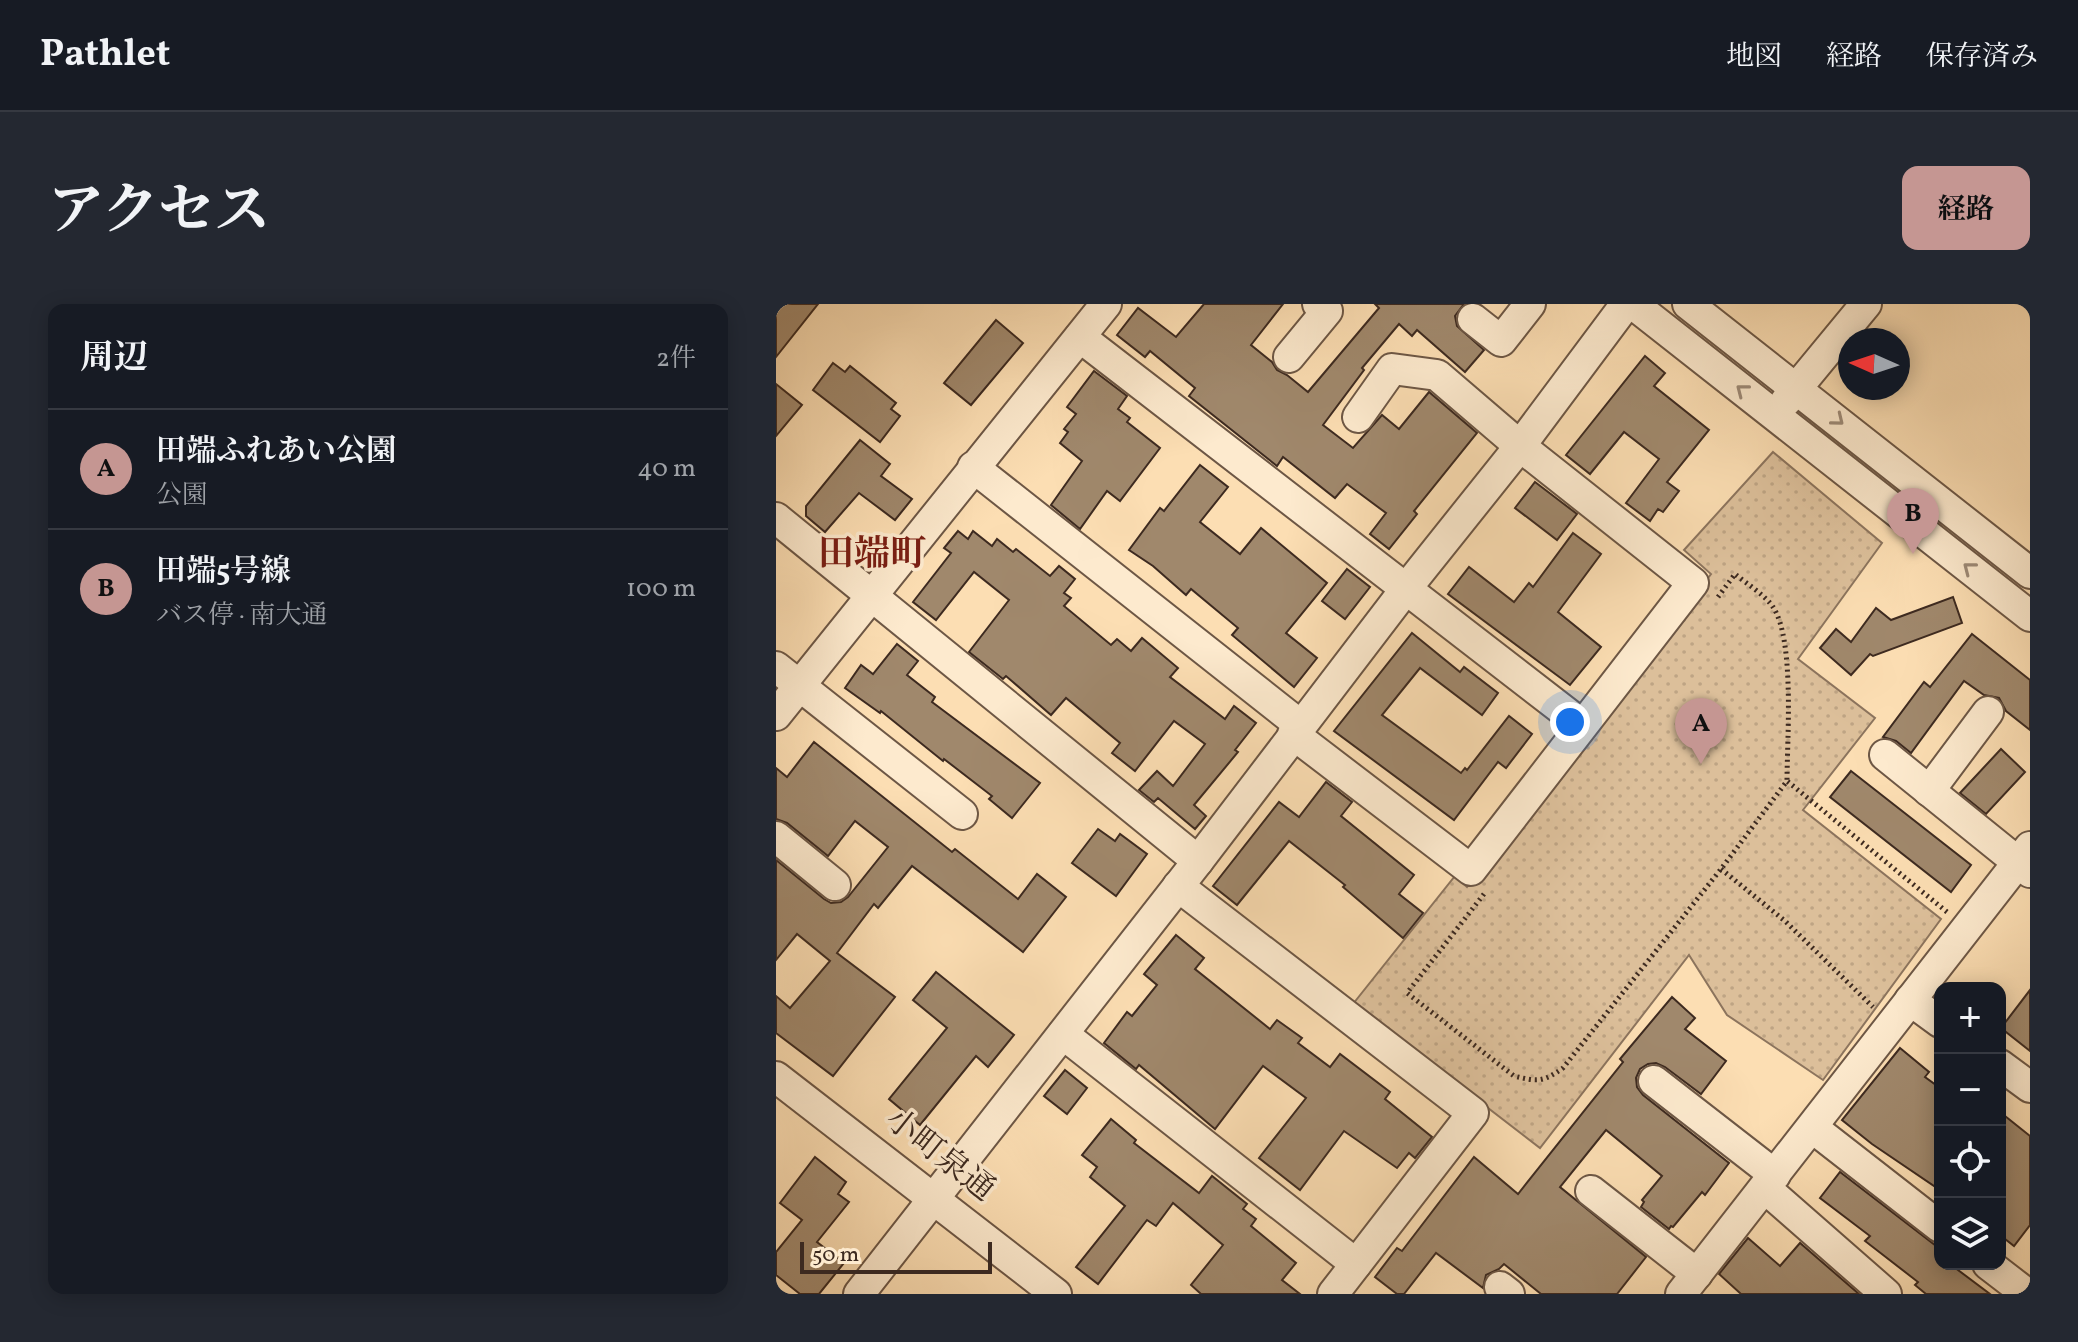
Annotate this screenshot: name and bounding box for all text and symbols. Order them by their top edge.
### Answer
text: Pathlet [40,29,170,82]
text: 地図 [1726,38,1782,77]
text: 経路 [1826,38,1882,77]
text: 保存済み [1926,38,2038,77]
button: 経路 [1902,166,2030,250]
text: アクセス [48,175,270,253]
north arrow [1838,328,1910,400]
text: 周辺 [80,336,148,383]
text: 2件 [656,341,696,377]
one-way arrow [1736,385,1751,399]
one-way arrow [1829,411,1844,425]
text: 田端ふれあい公園 [156,431,396,473]
text: A [97,451,115,487]
text: 40 m [637,451,696,487]
text: 公園 [156,478,208,514]
pin: B [1887,488,1939,554]
district label: 田端町 [818,531,926,581]
text: 田端5号線 [156,551,290,593]
one-way arrow [1963,563,1978,577]
text: B [97,571,115,607]
text: 100 m [626,571,696,607]
text: バス停 · 南大通 [156,598,328,634]
pin: A [1675,698,1727,764]
your location [1550,702,1590,742]
map controls [1934,982,2006,1270]
button: + [1934,982,2006,1054]
button: − [1934,1054,2006,1126]
street label: 小町泉通 [875,1099,1003,1213]
button: locate [1934,1126,2006,1198]
button: layers [1934,1198,2006,1270]
scale bar [800,1238,992,1274]
text: 50 m [812,1240,859,1271]

